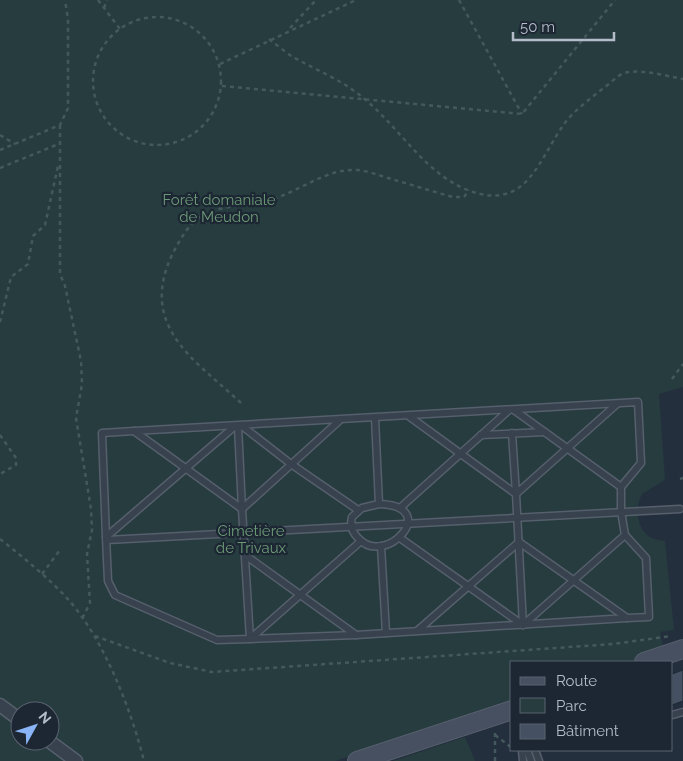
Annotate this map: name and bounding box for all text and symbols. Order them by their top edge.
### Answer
scale bar [513,10,614,42]
text: 50 m [520,18,555,36]
park label: Forêt domaniale de Meudon [162,191,276,226]
park label: Cimetière de Trivaux [216,522,287,557]
legend [510,661,673,751]
text: Route [556,672,597,690]
text: Parc [556,697,587,715]
north arrow [10,701,60,751]
text: N [35,708,55,727]
text: Bâtiment [556,722,619,740]

